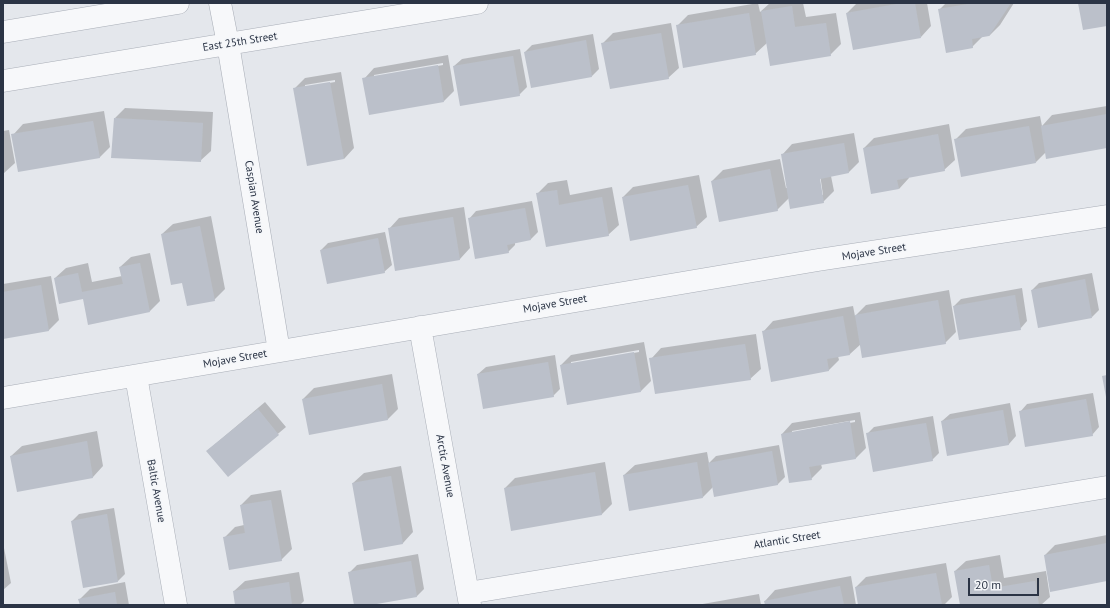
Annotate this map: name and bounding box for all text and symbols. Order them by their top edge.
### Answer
street label: East 25th Street [202,30,278,54]
street label: Caspian Avenue [242,160,266,234]
street label: Mojave Street [841,240,907,264]
street label: Mojave Street [522,292,588,316]
street label: Mojave Street [202,347,268,371]
street label: Arctic Avenue [433,433,457,499]
street label: Baltic Avenue [144,458,168,524]
street label: Atlantic Street [753,528,821,552]
scale bar [970,570,1041,596]
text: 20 m [975,577,1001,592]

